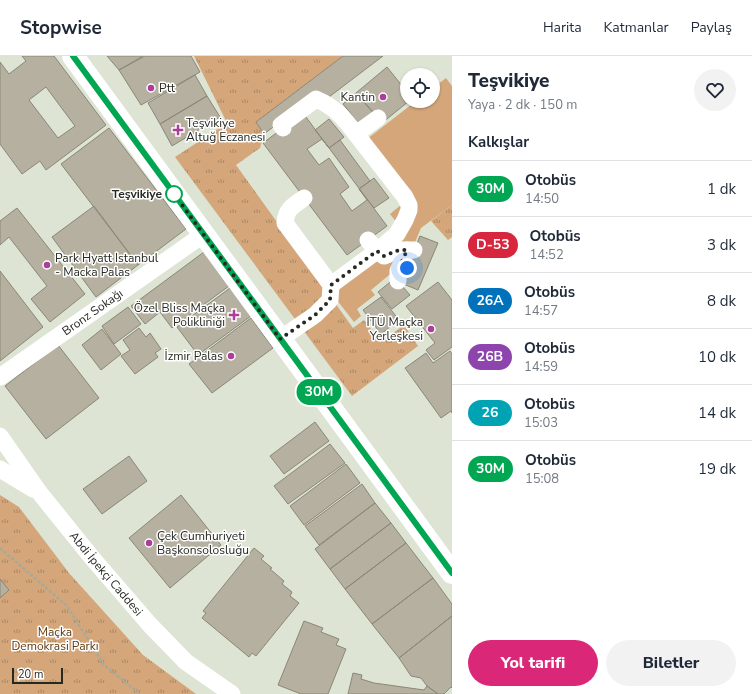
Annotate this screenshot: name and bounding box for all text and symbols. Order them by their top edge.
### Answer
text: Stopwise [20,15,102,41]
text: Harita [543,18,582,37]
text: Katmanlar [604,18,669,37]
text: Paylaş [691,18,732,37]
map controls [400,68,440,108]
button: locate [400,68,440,108]
text: Teşvikiye [468,68,550,94]
button: heart [694,69,736,111]
place label: Ptt [159,80,176,96]
marker: Ptt [146,83,156,93]
place label: Kantin [341,89,375,105]
marker: Kantin [378,92,388,102]
text: Yaya · 2 dk · 150 m [468,96,577,114]
place label: Teşvikiye Altuğ Eczanesi [186,115,265,145]
marker: Teşvikiye Altuğ Eczanesi [173,125,183,135]
text: Kalkışlar [468,132,529,152]
text: Otobüs [525,170,576,190]
text: 30M [476,179,505,198]
text: 1 dk [707,179,736,199]
marker: Teşvikiye [165,185,183,203]
place label: Teşvikiye [112,186,162,202]
text: 14:50 [525,190,559,208]
text: Otobüs [530,226,581,246]
text: D-53 [476,235,510,254]
text: 3 dk [707,235,736,255]
text: 14:52 [530,246,564,264]
place label: Park Hyatt Istanbul - Macka Palas [55,250,159,280]
your location [397,258,417,278]
marker: Park Hyatt Istanbul - Macka Palas [42,260,52,270]
text: Otobüs [524,282,575,302]
street label: Bronz Sokağı [59,285,126,339]
text: 26A [476,291,504,310]
text: 8 dk [707,291,736,311]
place label: Özel Bliss Maçka Polikliniği [134,300,225,330]
text: 14:57 [524,302,558,320]
marker: Özel Bliss Maçka Polikliniği [228,309,240,321]
place label: İTÜ Maçka Yerleşkesi [366,314,423,344]
marker: İTÜ Maçka Yerleşkesi [426,324,436,334]
text: Otobüs [524,338,575,358]
text: 26B [477,347,503,366]
text: 10 dk [698,347,736,367]
place label: İzmir Palas [165,348,223,364]
marker: İzmir Palas [226,351,236,361]
text: 14:59 [524,358,558,376]
line badge: 30M [296,379,342,405]
text: 30M [305,382,333,401]
text: Otobüs [524,394,575,414]
text: 26 [482,403,498,422]
text: 14 dk [698,403,736,423]
text: 15:03 [524,414,558,432]
text: Otobüs [525,450,576,470]
text: 30M [476,459,505,478]
text: 19 dk [698,459,736,479]
text: 15:08 [525,470,559,488]
street label: Abdi İpekçi Caddesi [66,528,146,619]
place label: Çek Cumhuriyeti Başkonsolosluğu [157,528,249,558]
marker: Çek Cumhuriyeti Başkonsolosluğu [144,538,154,548]
park label: Maçka Demokrasi Parkı [11,624,99,654]
button: Yol tarifi [468,640,598,686]
button: Biletler [606,640,736,686]
scale bar [12,666,63,685]
text: 20 m [18,667,43,682]

